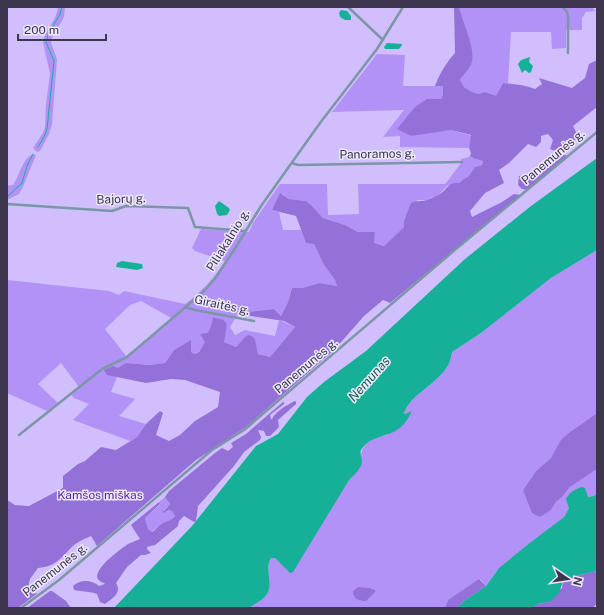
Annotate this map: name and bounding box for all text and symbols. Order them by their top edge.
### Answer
scale bar [18,16,106,42]
text: 200 m [24,23,59,37]
street label: Panemunės g. [519,127,587,187]
street label: Panoramos g. [339,146,415,162]
street label: Bajorų g. [96,191,146,207]
street label: Piliakalnio g. [203,206,253,274]
street label: Giraitės g. [193,292,251,318]
street label: Panemunės g. [272,336,340,396]
water label: Nemunas [345,354,393,404]
park label: Kamšos miškas [57,488,143,502]
street label: Panemunės g. [20,540,90,600]
north arrow [548,559,588,599]
text: N [571,576,585,587]

